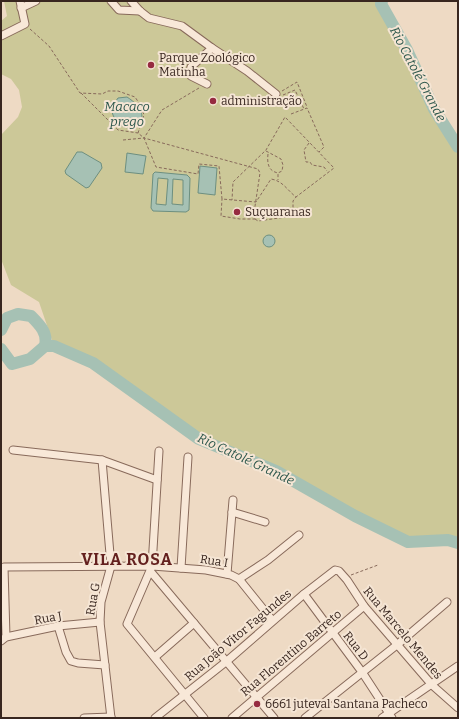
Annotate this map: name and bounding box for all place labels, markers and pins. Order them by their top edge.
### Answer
place label: Parque Zoológico Matinha [159,51,255,79]
marker: Parque Zoológico Matinha [146,60,156,70]
place label: administração [221,94,302,108]
marker: administração [208,96,218,106]
place label: Suçuaranas [245,205,311,219]
marker: Suçuaranas [232,207,242,217]
place label: 6661 juteval Santana Pacheco [265,697,428,711]
marker: 6661 juteval Santana Pacheco [252,699,262,709]

